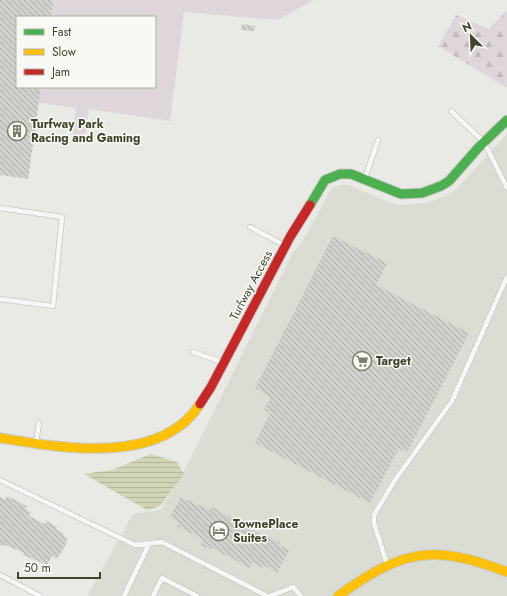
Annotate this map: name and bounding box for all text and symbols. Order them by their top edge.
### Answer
legend [16,16,156,88]
north arrow [451,16,491,56]
text: N [460,18,474,36]
text: Fast [52,23,71,41]
text: Slow [52,43,77,61]
text: Jam [50,63,70,81]
place label: Turfway Park Racing and Gaming [31,115,140,147]
building icon: Turfway Park Racing and Gaming [6,120,28,142]
street label: Turfway Access [225,247,277,323]
supermarket icon: Target [351,350,373,372]
place label: Target [376,352,411,370]
place label: TownePlace Suites [233,515,298,547]
hotel icon: TownePlace Suites [208,520,230,542]
scale bar [18,554,100,580]
text: 50 m [24,559,51,577]

